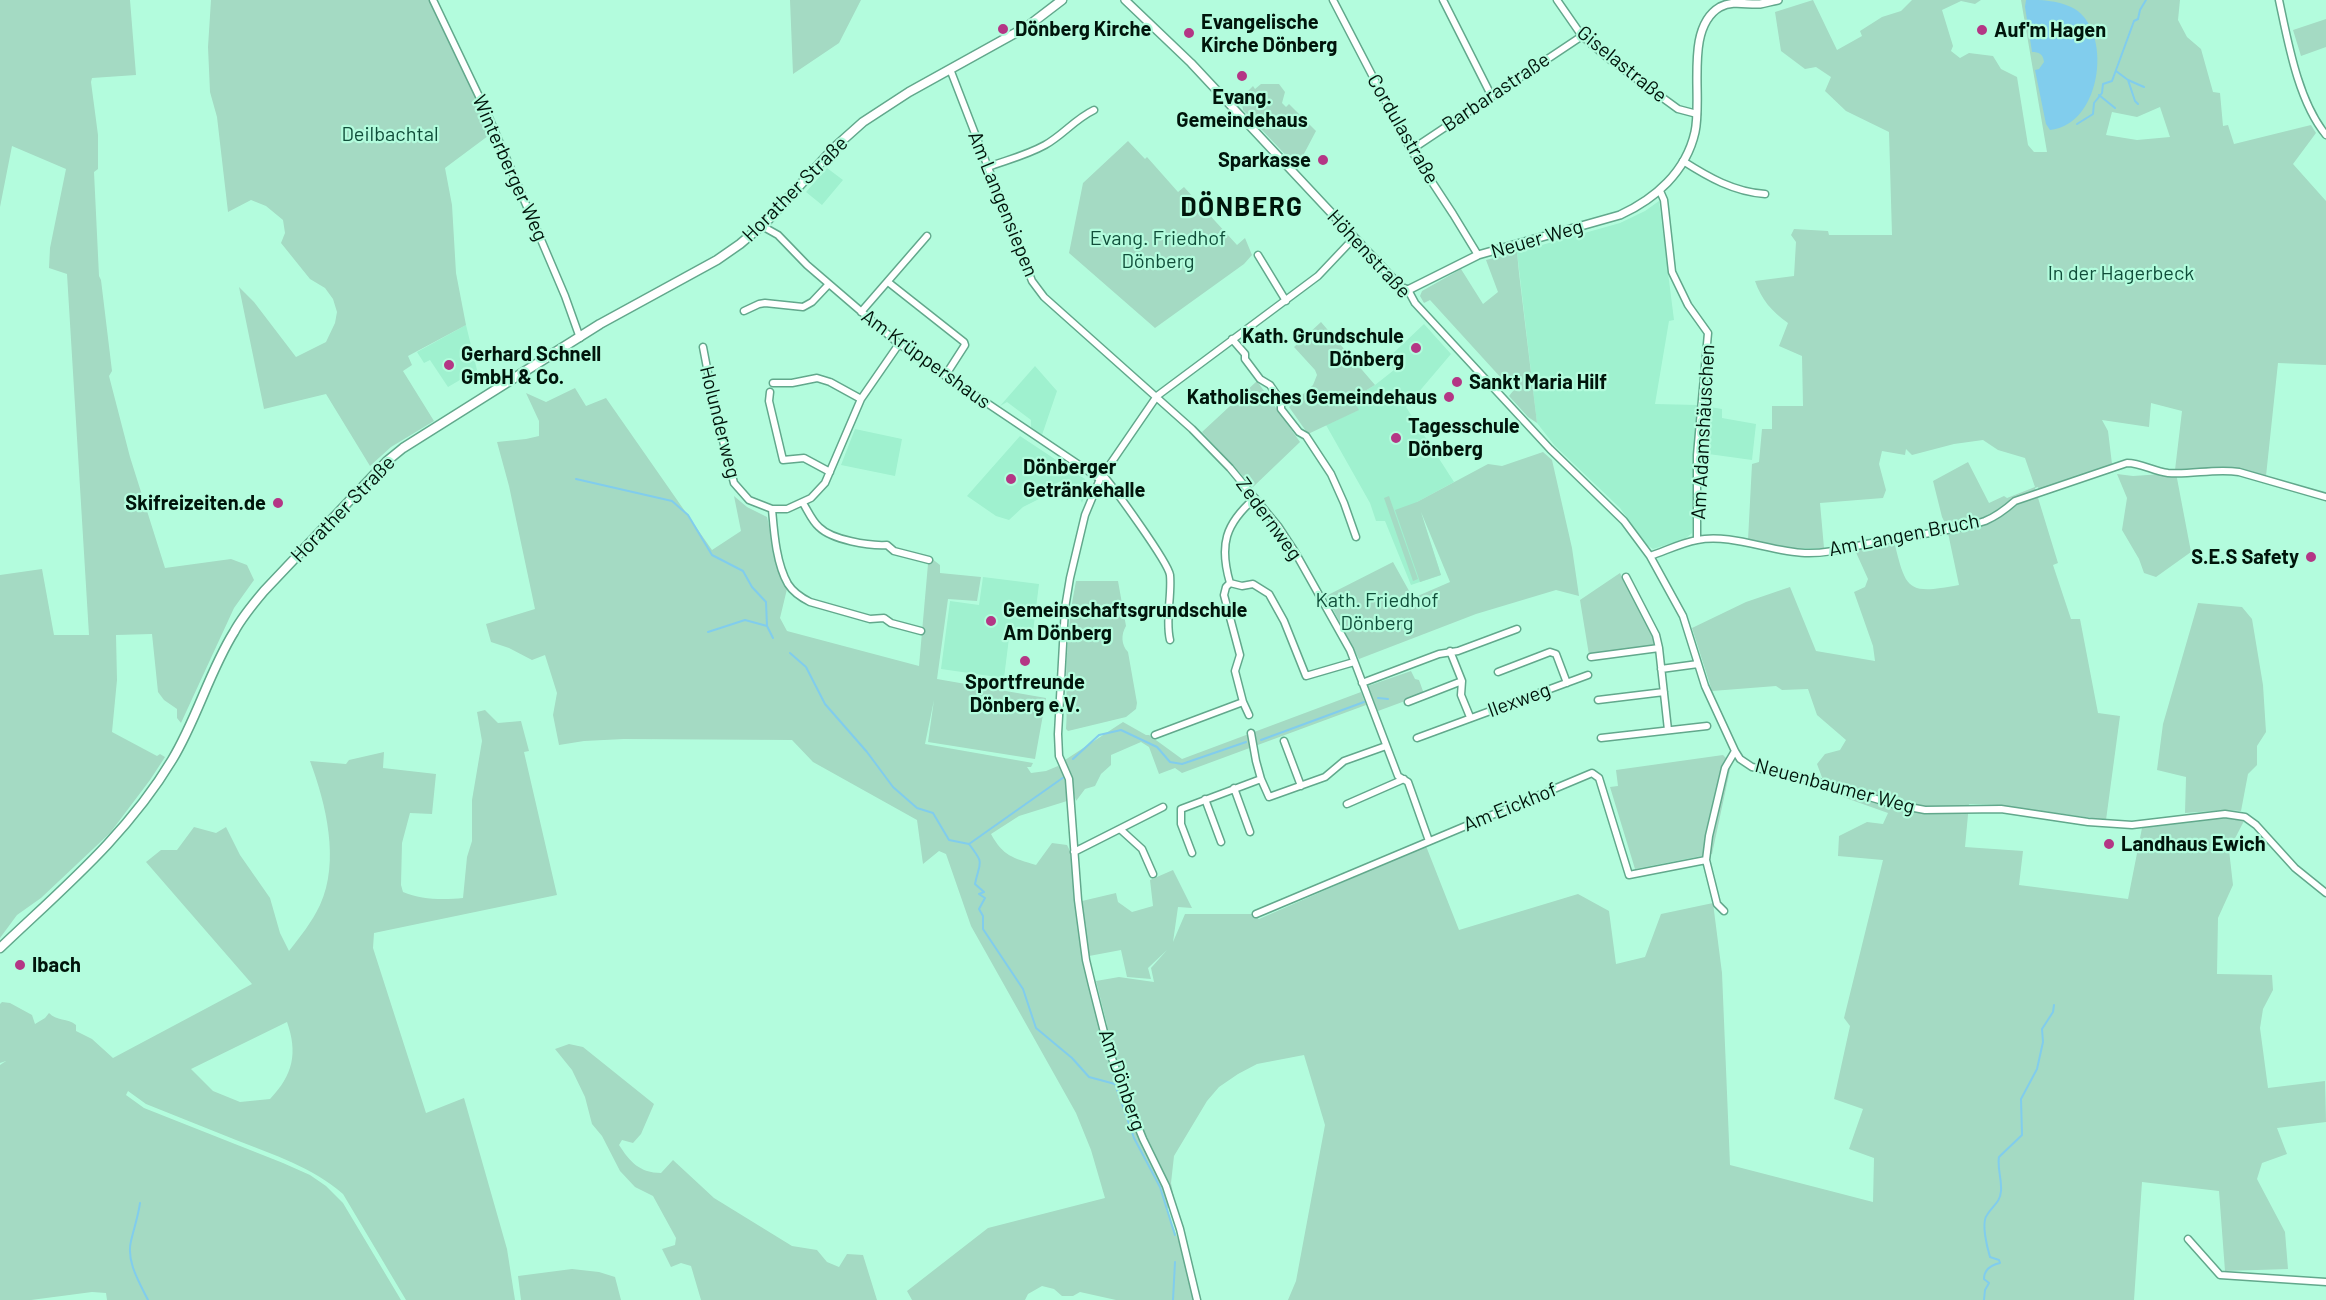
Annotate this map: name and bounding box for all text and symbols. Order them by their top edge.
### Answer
place label: Evangelische Kirche Dönberg [1201,10,1337,57]
place label: Dönberg Kirche [1015,17,1151,41]
place label: Auf'm Hagen [1994,18,2106,42]
street label: Giselastraße [1572,21,1672,107]
marker: Dönberg Kirche [996,22,1010,36]
marker: Auf'm Hagen [1975,23,1989,37]
marker: Evangelische Kirche Dönberg [1182,26,1196,40]
street label: Barbarastraße [1438,47,1554,137]
marker: Evang. Gemeindehaus [1235,69,1249,83]
street label: Cordulastraße [1362,70,1444,188]
place label: Evang. Gemeindehaus [1176,85,1308,132]
street label: Winterberger Weg [467,91,553,245]
park label: Deilbachtal [341,122,439,146]
street label: Am Langensiepen [963,128,1043,280]
street label: Horather Straße [737,131,853,247]
place label: Sparkasse [1218,148,1311,172]
marker: Sparkasse [1316,153,1330,167]
district label: DÖNBERG [1180,191,1304,223]
street label: Höhenstraße [1322,205,1416,303]
street label: Neuer Weg [1488,214,1586,264]
park label: Evang. Friedhof Dönberg [1090,226,1226,273]
park label: In der Hagerbeck [2048,261,2194,285]
street label: Am Krüppershaus [857,304,995,414]
place label: Kath. Grundschule Dönberg [1242,324,1404,371]
marker: Kath. Grundschule Dönberg [1409,341,1423,355]
place label: Gerhard Schnell GmbH & Co. [461,342,601,389]
street label: Am Adamshäuschen [1686,344,1720,520]
marker: Gerhard Schnell GmbH & Co. [442,358,456,372]
street label: Holunderweg [694,363,746,481]
place label: Sankt Maria Hilf [1469,370,1607,394]
marker: Sankt Maria Hilf [1450,375,1464,389]
place label: Katholisches Gemeindehaus [1187,385,1437,409]
marker: Katholisches Gemeindehaus [1442,390,1456,404]
place label: Tagesschule Dönberg [1408,414,1520,461]
marker: Tagesschule Dönberg [1389,431,1403,445]
street label: Horather Straße [286,451,400,567]
place label: Dönberger Getränkehalle [1023,455,1145,502]
marker: Dönberger Getränkehalle [1004,472,1018,486]
street label: Zedernweg [1231,473,1307,565]
place label: Skifreizeiten.de [125,491,266,515]
marker: Skifreizeiten.de [271,496,285,510]
street label: Am Langen Bruch [1827,509,1981,561]
place label: S.E.S Safety [2191,545,2299,569]
marker: S.E.S Safety [2304,550,2318,564]
park label: Kath. Friedhof Dönberg [1315,588,1439,635]
place label: Gemeinschaftsgrundschule Am Dönberg [1003,598,1247,645]
marker: Gemeinschaftsgrundschule Am Dönberg [984,614,998,628]
marker: Sportfreunde Dönberg e.V. [1018,654,1032,668]
place label: Sportfreunde Dönberg e.V. [965,670,1085,717]
street label: Ilexweg [1484,678,1554,722]
street label: Neuenbaumer Weg [1752,753,1918,819]
street label: Am Eickhof [1460,777,1560,837]
place label: Landhaus Ewich [2121,832,2266,856]
marker: Landhaus Ewich [2102,837,2116,851]
place label: Ibach [32,953,81,977]
marker: Ibach [13,958,27,972]
street label: Am Dönberg [1093,1026,1151,1134]

